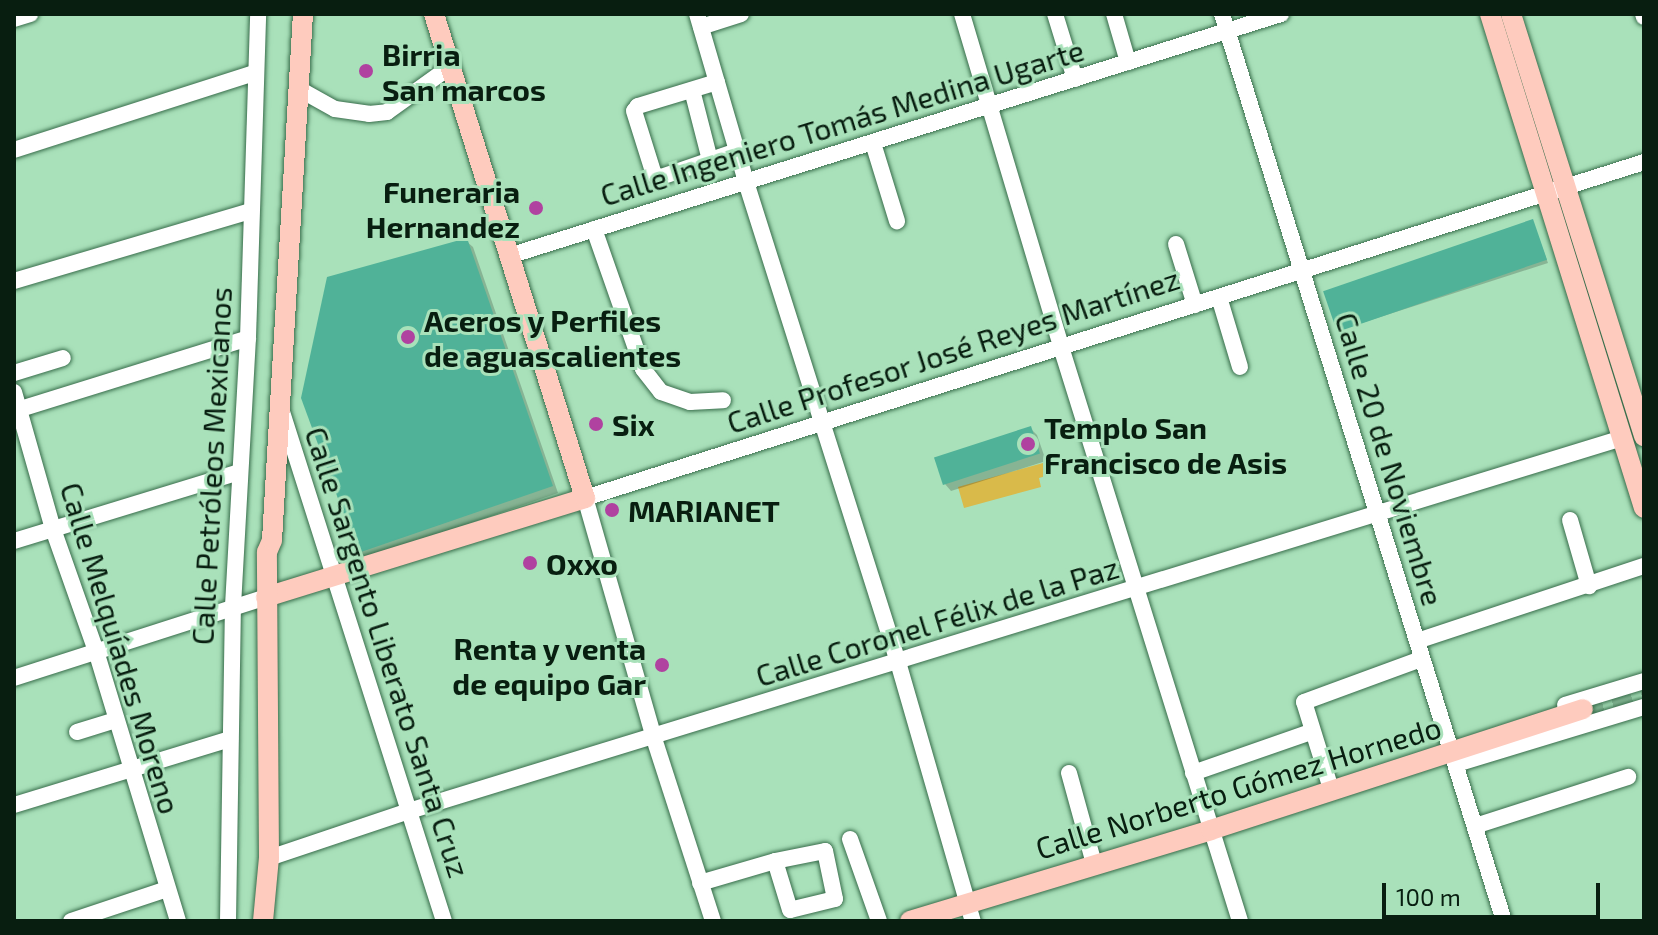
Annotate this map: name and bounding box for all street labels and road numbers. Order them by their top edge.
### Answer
street label: Calle Ingeniero Tomás Medina Ugarte [596,31,1088,213]
street label: Calle Profesor José Reyes Martínez [722,260,1184,440]
street label: Calle Petróleos Mexicanos [184,286,238,646]
street label: Calle 20 de Noviembre [1328,308,1452,610]
street label: Calle Sargento Liberato Santa Cruz [298,422,478,882]
street label: Calle Melquíades Moreno [53,478,189,818]
street label: Calle Coronel Félix de la Paz [751,548,1123,694]
street label: Calle Norberto Gómez Hornedo [1031,708,1445,866]

